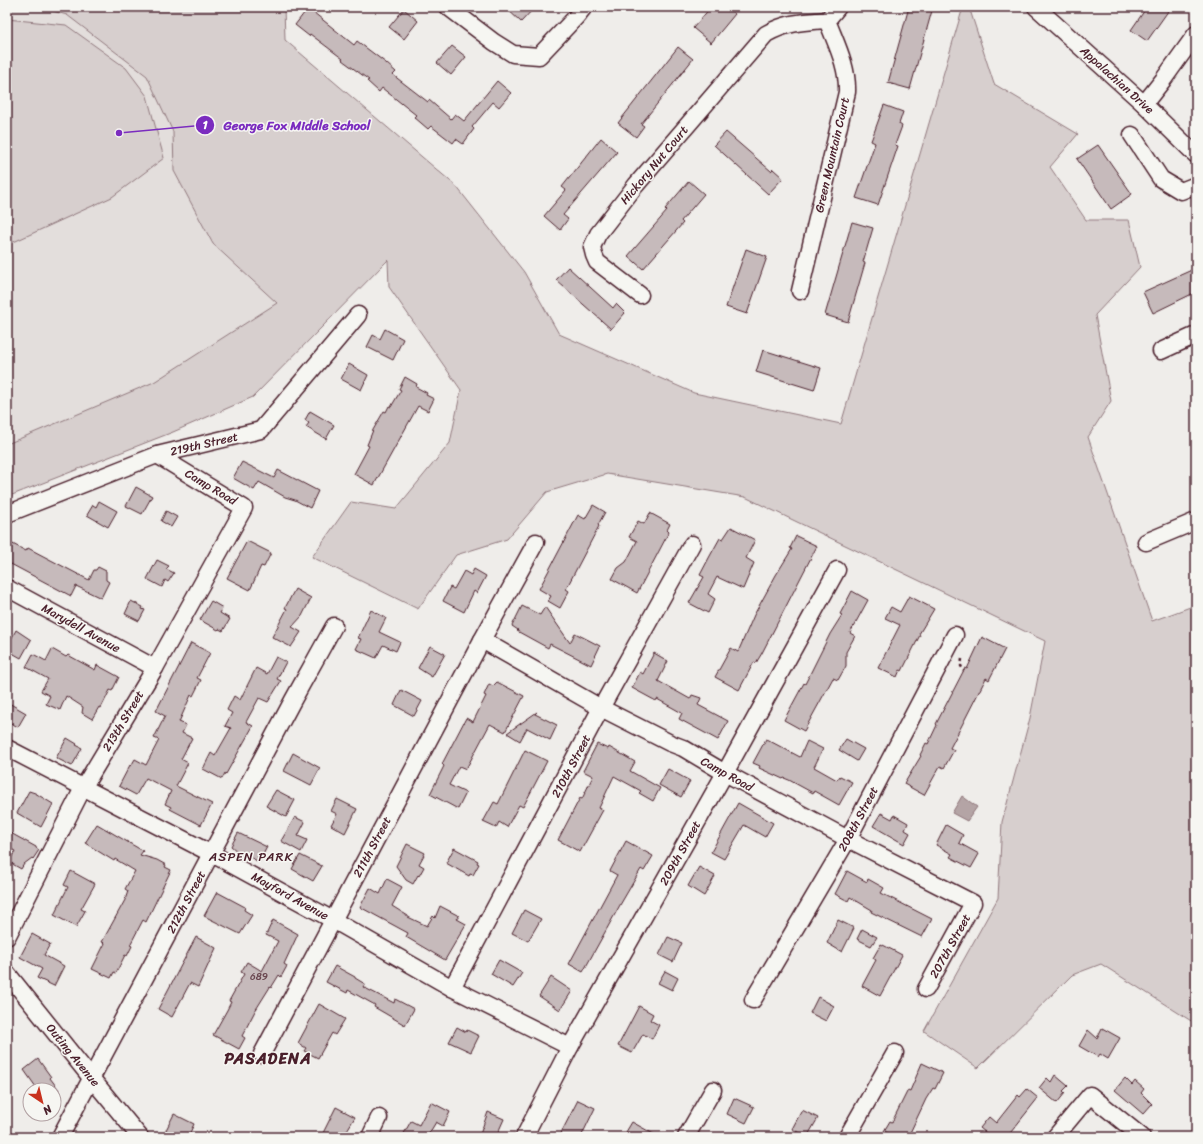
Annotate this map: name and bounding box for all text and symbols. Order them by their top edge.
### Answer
street label: Appalachian Drive [1074,40,1159,120]
street label: Green Mountain Court [808,95,856,215]
callout: George Fox Middle School [195,113,378,138]
text: 1 [202,114,208,136]
text: George Fox Middle School [223,114,372,137]
street label: Hickory Nut Court [614,120,694,210]
street label: 219th Street [168,426,240,462]
street label: Camp Road [181,463,242,512]
street label: Marydell Avenue [37,597,125,659]
street label: 213th Street [96,686,150,756]
street label: 210th Street [545,730,597,802]
street label: Camp Road [696,750,758,798]
street label: 208th Street [832,782,884,856]
street label: 211th Street [347,812,397,882]
street label: 209th Street [653,816,707,890]
district label: ASPEN PARK [208,845,293,868]
street label: Mayford Avenue [247,866,333,926]
street label: 212th Street [160,867,212,937]
street label: 207th Street [923,910,977,982]
house number: 689 [250,968,268,986]
street label: Outing Avenue [40,1018,106,1092]
district label: PASADENA [224,1044,312,1073]
north arrow [22,1082,62,1122]
text: N [39,1099,57,1120]

